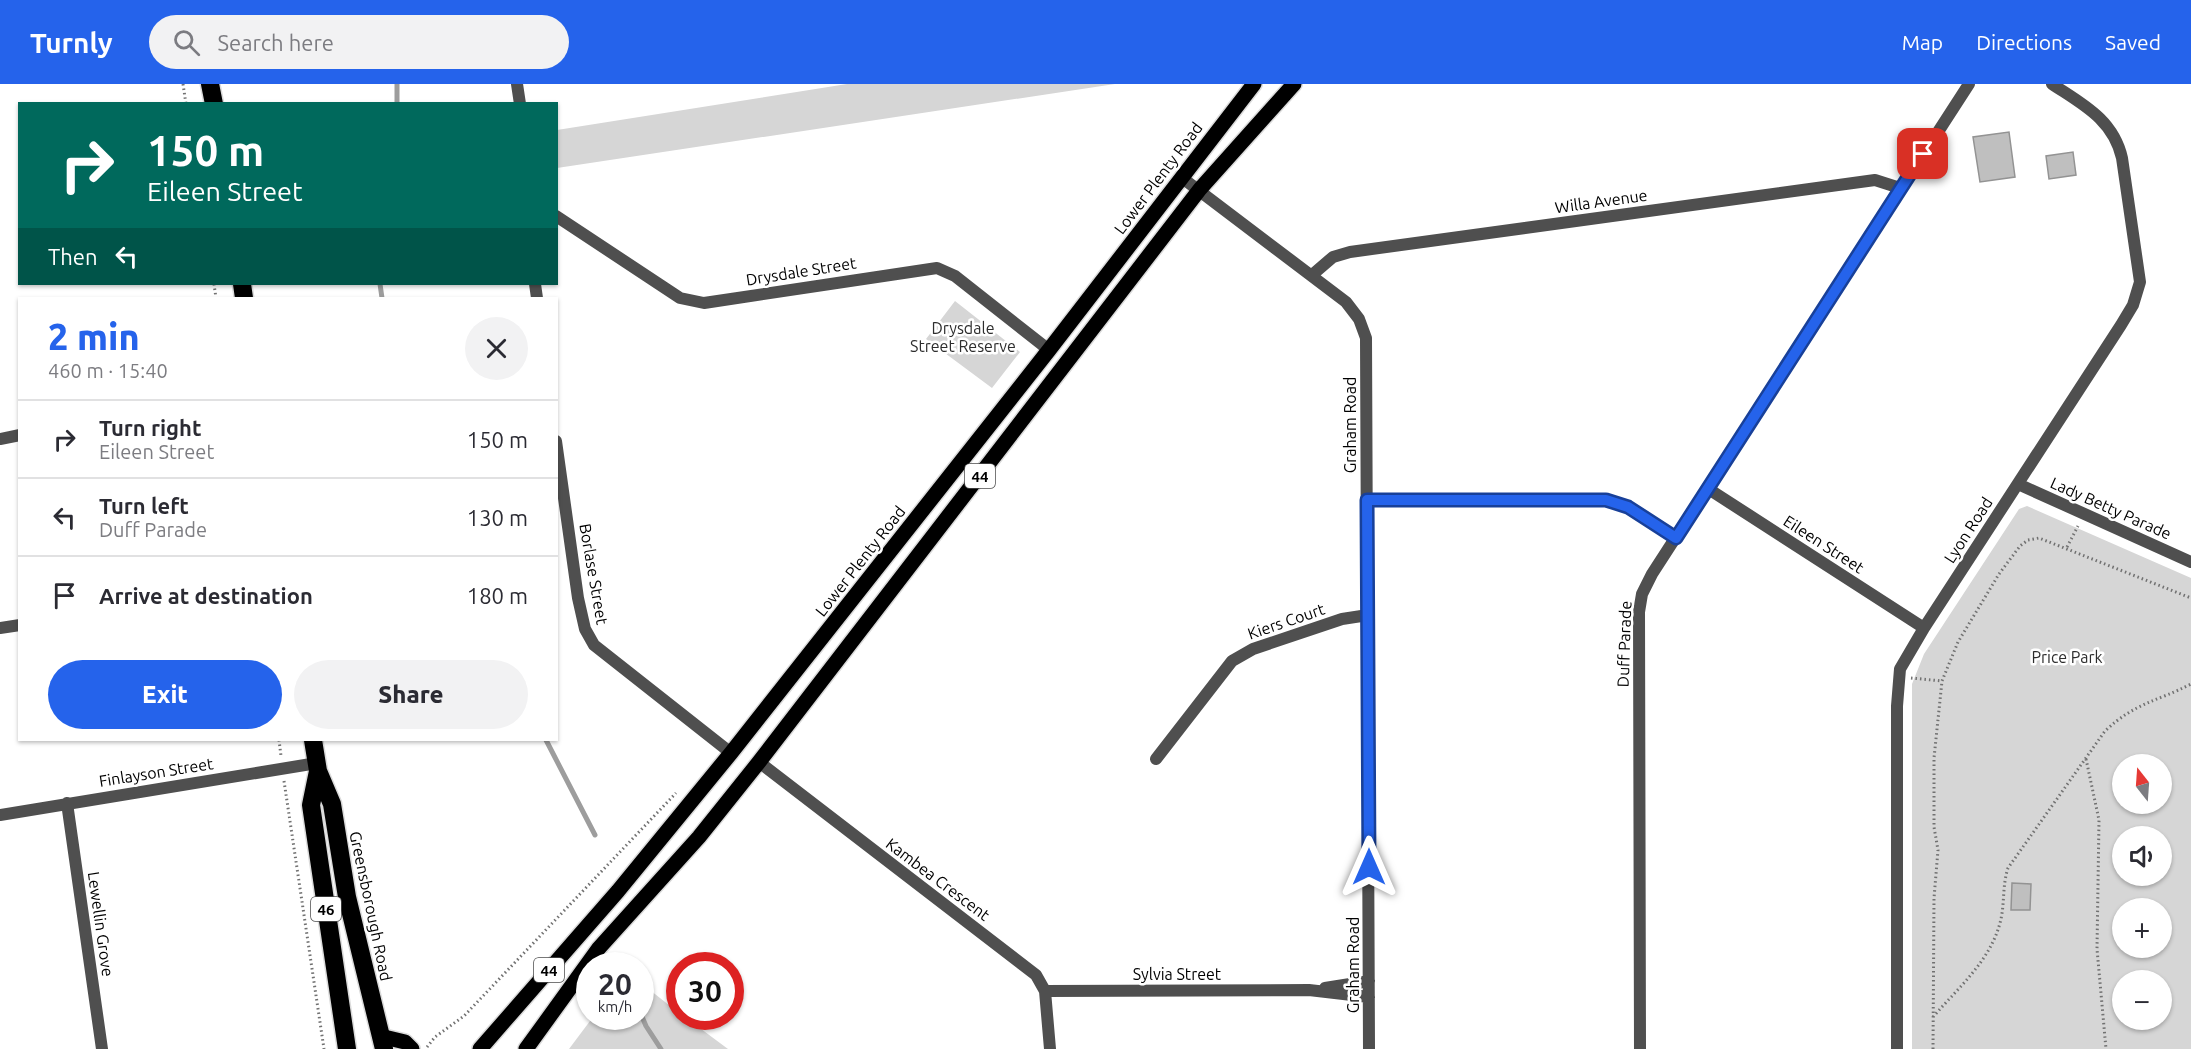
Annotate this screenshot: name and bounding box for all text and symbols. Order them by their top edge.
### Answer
search box [149,15,569,69]
icon: search [170,26,203,59]
text: Turnly [30,27,113,58]
text: Search here [218,30,334,55]
text: Map [1902,30,1943,54]
text: Directions [1976,30,2072,54]
text: Saved [2105,30,2161,54]
street label: Lower Plenty Road [1110,119,1206,237]
icon: right [48,126,126,204]
text: 150 m [147,127,264,174]
pin [1897,128,1948,179]
icon: arrive [1906,137,1939,170]
text: Eileen Street [147,176,303,206]
street label: Willa Avenue [1554,186,1648,216]
icon: left [110,240,143,273]
text: Then [48,244,98,269]
street label: Drysdale Street [745,253,858,289]
text: 2 min [48,316,140,357]
button: close [465,317,528,380]
park label: Drysdale Street Reserve [910,319,1016,355]
text: 460 m · 15:40 [48,359,168,382]
street label: Graham Road [1341,377,1359,473]
text: Turn right [99,415,201,440]
icon: right [48,423,81,456]
text: 150 m [467,427,528,452]
text: Eileen Street [99,440,214,463]
road number: 44 [965,464,995,488]
street label: Lady Betty Parade [2048,473,2174,543]
text: Turn left [99,493,189,518]
street label: Lyon Road [1940,494,1996,566]
icon: left [48,501,81,534]
street label: Lower Plenty Road [811,502,909,620]
text: 130 m [467,505,528,530]
street label: Eileen Street [1780,511,1868,577]
text: Duff Parade [99,518,207,541]
street label: Borlase Street [576,522,612,627]
icon: arrive [48,579,81,612]
text: Arrive at destination [99,583,313,608]
text: 180 m [467,583,528,608]
street label: Kiers Court [1245,599,1327,643]
street label: Duff Parade [1613,601,1635,687]
park label: Price Park [2031,648,2103,666]
button: Exit [48,660,282,729]
button: Share [294,660,528,729]
street label: Finlayson Street [98,754,215,790]
north arrow [2112,754,2172,814]
map controls [2112,754,2172,1030]
button: sound [2112,826,2172,886]
street label: Greensborough Road [346,830,396,982]
street label: Kambea Crescent [883,834,994,924]
position arrow [1337,835,1401,899]
street label: Lewellin Grove [85,870,117,978]
road number: 46 [311,897,341,921]
button: + [2112,898,2172,958]
street label: Graham Road [1344,917,1362,1013]
speed limit sign: 30 [666,952,744,1030]
road number: 44 [534,958,564,982]
street label: Sylvia Street [1133,965,1222,983]
text: 20 [598,967,632,1001]
button: − [2112,970,2172,1030]
text: km/h [598,998,632,1015]

